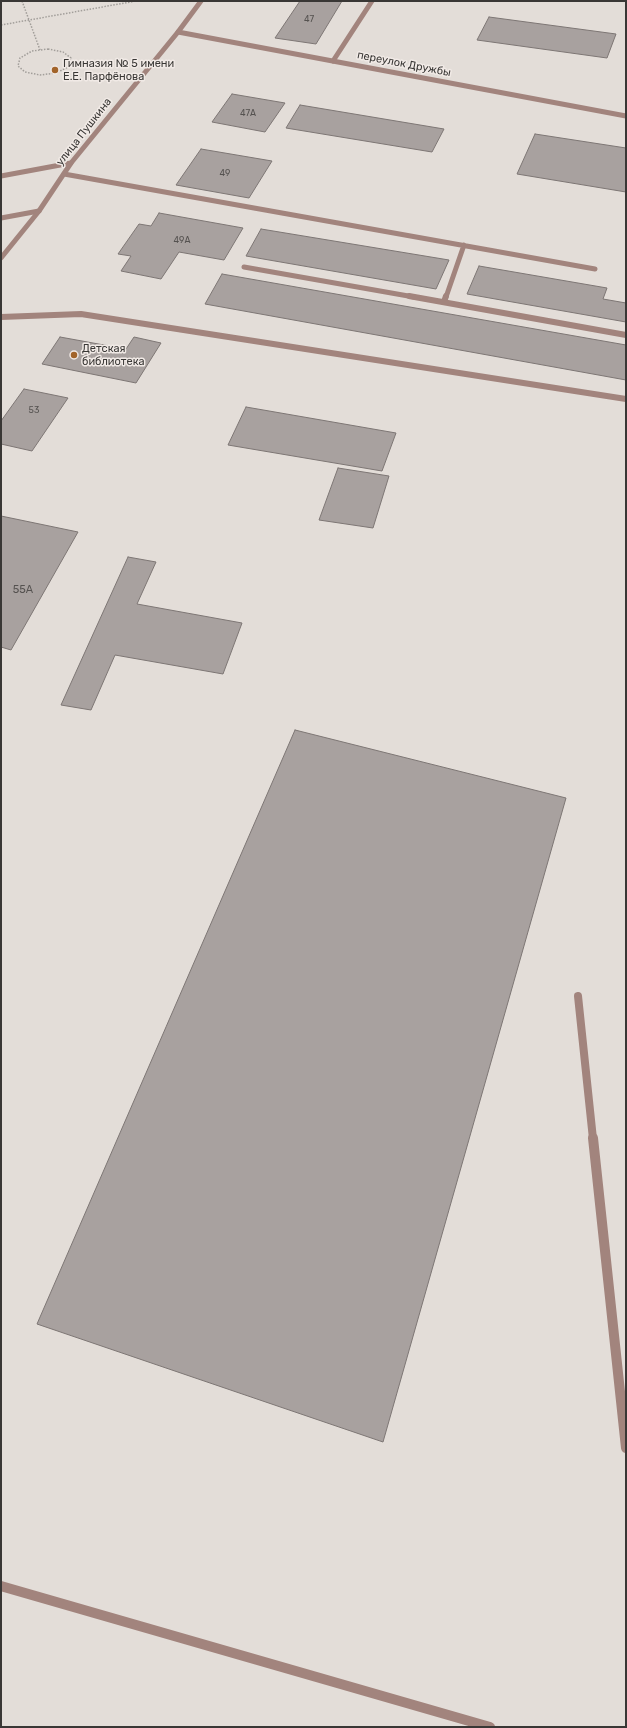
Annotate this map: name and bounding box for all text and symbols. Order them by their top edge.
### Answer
house number: 47 [304,14,314,24]
street label: переулок Дружбы [356,48,452,80]
place label: Гимназия № 5 имени Е.Е. Парфёнова [63,57,174,83]
marker: Гимназия № 5 имени Е.Е. Парфёнова [50,65,60,75]
street label: улица Пушкина [53,96,115,168]
house number: 47А [240,108,256,118]
house number: 49 [220,168,230,178]
house number: 49А [174,235,190,245]
place label: Детская библиотека [82,342,145,368]
marker: Детская библиотека [69,350,79,360]
house number: 53 [29,405,39,415]
house number: 55А [13,583,33,597]

